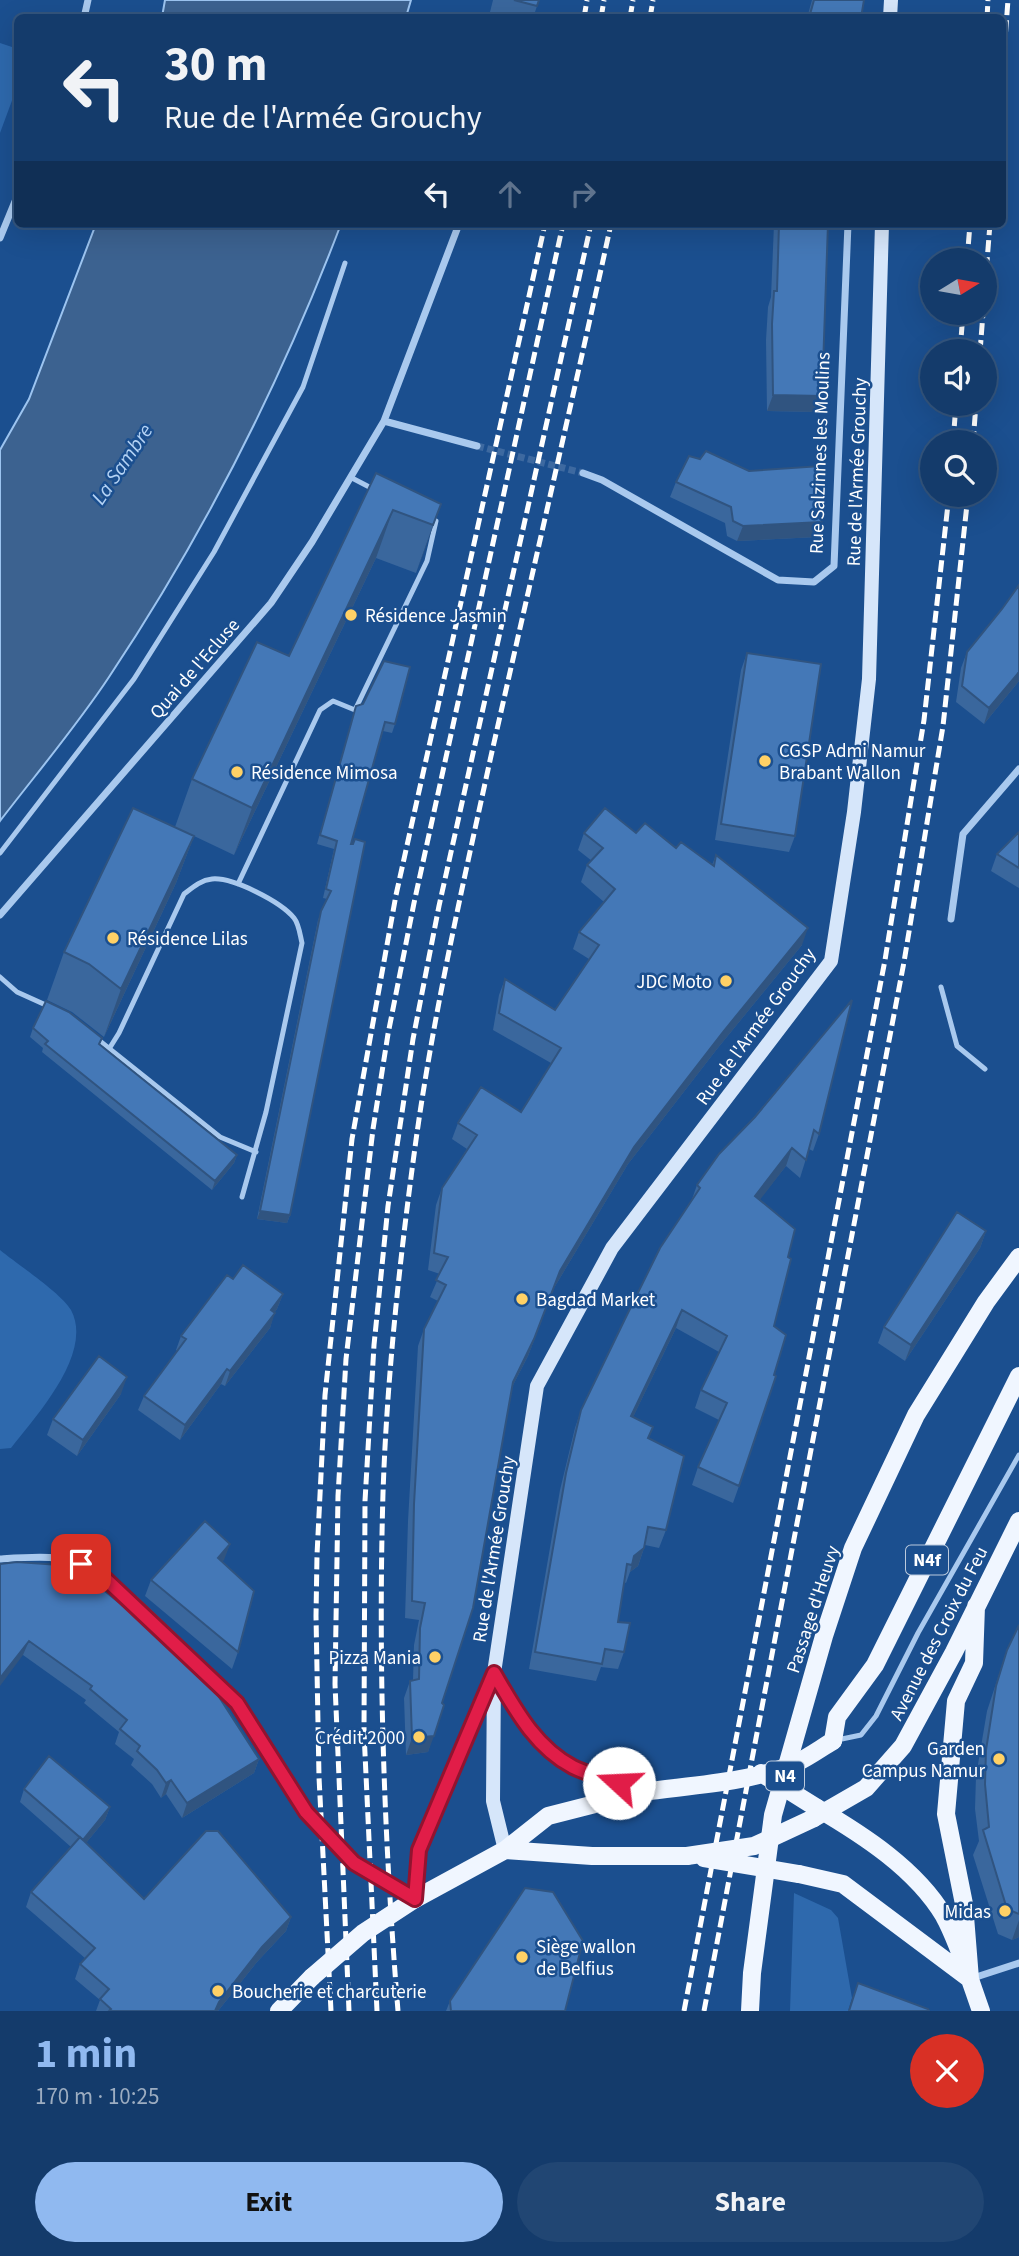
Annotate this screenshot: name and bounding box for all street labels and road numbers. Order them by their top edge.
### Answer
street label: Rue Salzinnes les Moulins [803,352,838,554]
street label: Rue de l'Armée Grouchy [841,377,874,567]
street label: Quai de l'Ecluse [144,613,246,725]
street label: Rue de l'Armée Grouchy [690,943,823,1111]
street label: Rue de l'Armée Grouchy [466,1454,523,1644]
street label: Passage d'Heuvy [780,1542,847,1677]
street label: Avenue des Croix du Feu [884,1542,995,1725]
road number: N4f [906,1546,948,1574]
road number: N4 [766,1762,804,1791]

